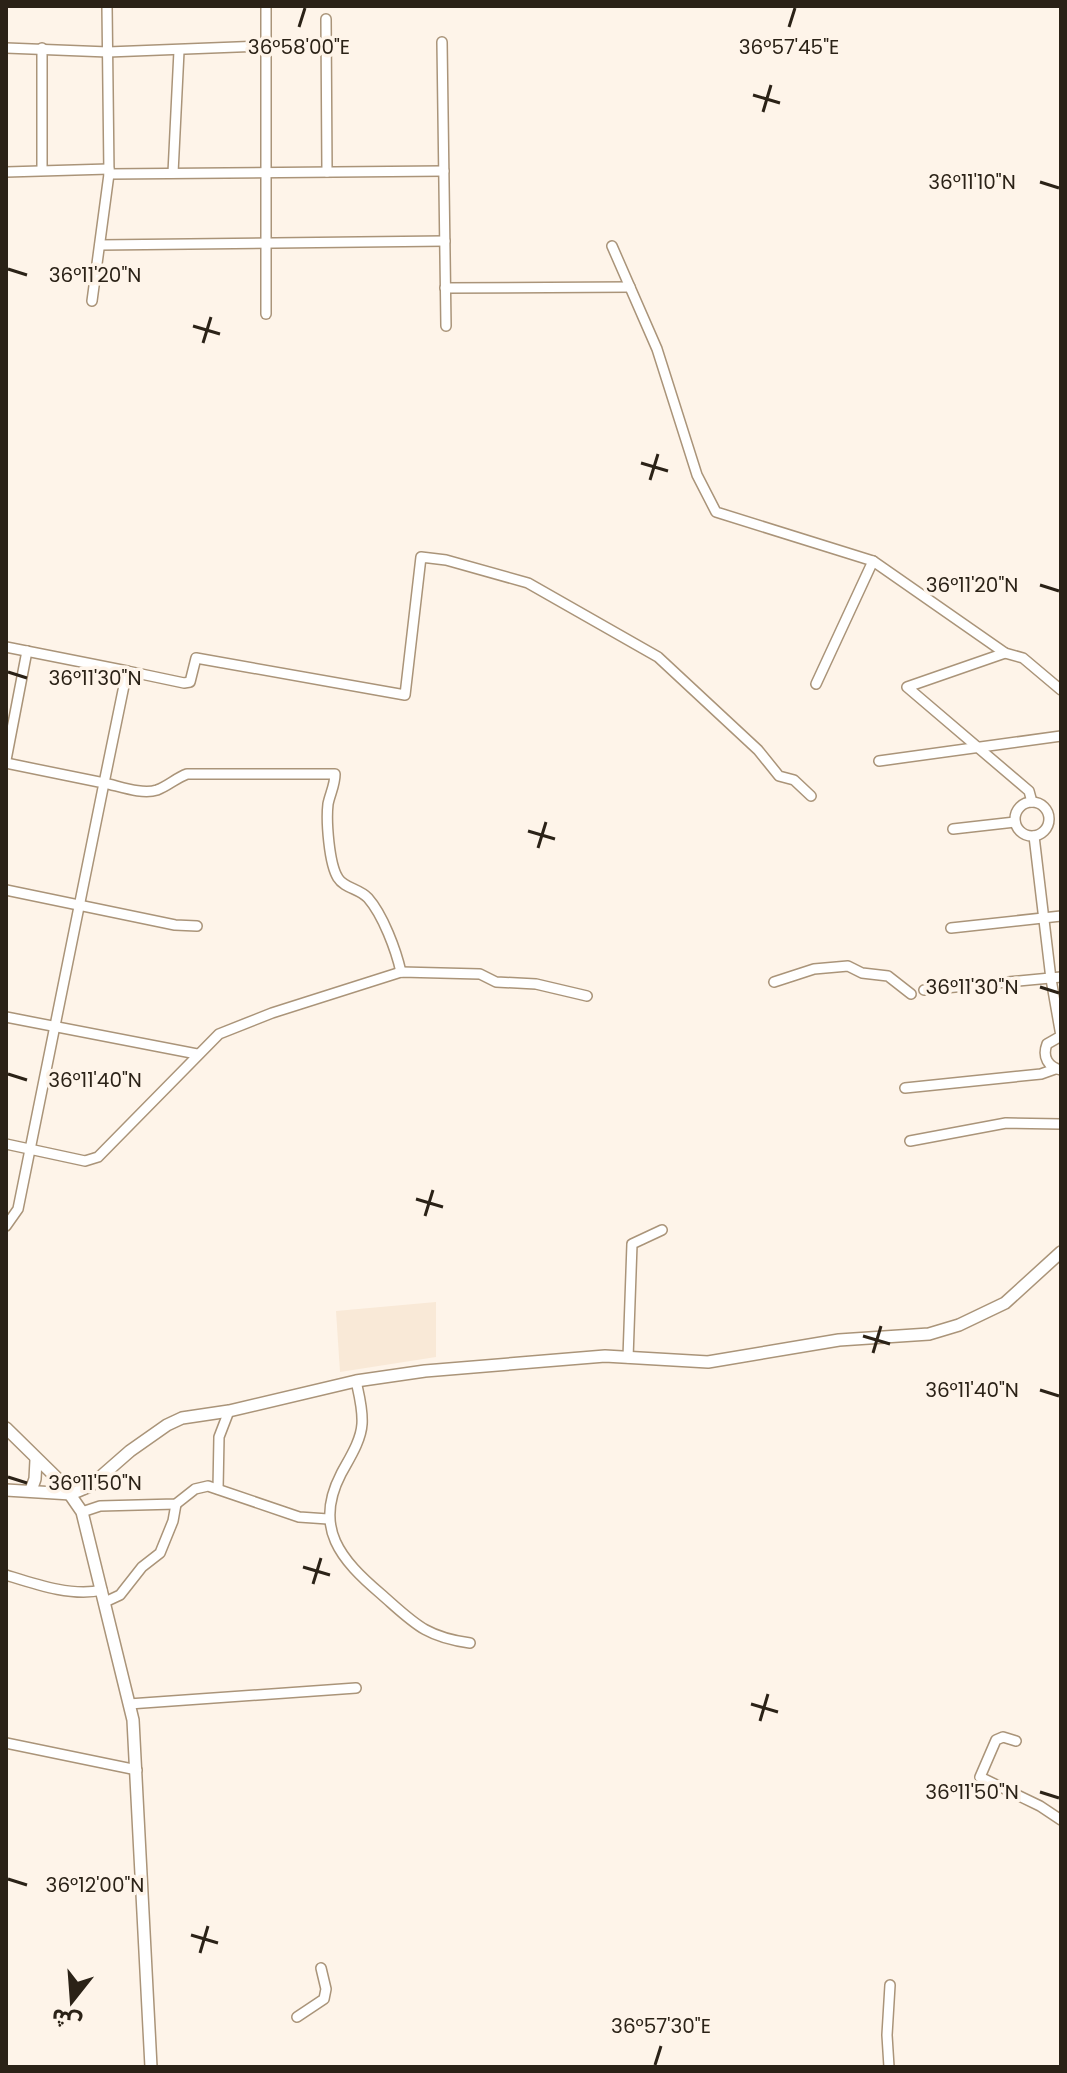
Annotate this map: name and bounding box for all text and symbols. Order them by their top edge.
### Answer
text: 36°58'00"E [248,33,350,61]
text: 36°57'45"E [739,33,839,61]
text: 36°11'10"N [928,168,1016,196]
text: 36°11'20"N [49,261,141,289]
text: 36°11'20"N [926,571,1018,599]
text: 36°11'30"N [49,664,141,692]
text: 36°11'30"N [926,973,1018,1001]
text: 36°11'40"N [48,1066,142,1094]
text: 36°11'40"N [925,1376,1019,1404]
text: 36°11'50"N [48,1469,142,1497]
text: 36°11'50"N [925,1778,1019,1806]
text: 36°12'00"N [46,1871,144,1899]
north arrow [32,1961,112,2041]
text: ش [47,2000,85,2039]
text: 36°57'30"E [611,2012,711,2040]

